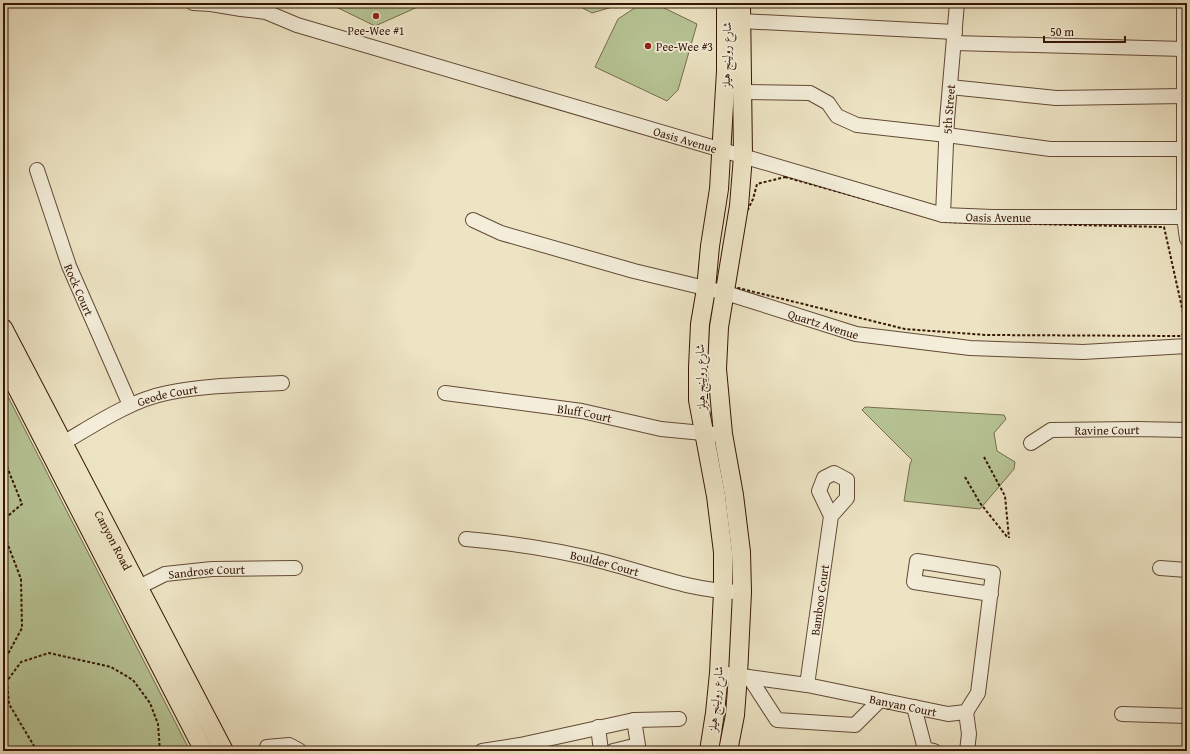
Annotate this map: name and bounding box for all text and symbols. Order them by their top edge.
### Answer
marker: Pee-Wee #1 [371,11,381,21]
scale bar [1044,18,1125,44]
place label: Pee-Wee #1 [347,22,405,39]
street label: شارع رولينج هيلز [717,22,738,90]
text: 50 m [1050,23,1074,40]
place label: Pee-Wee #3 [656,38,713,55]
marker: Pee-Wee #3 [643,41,653,51]
street label: 5th Street [938,83,959,134]
street label: Oasis Avenue [652,122,719,157]
street label: Oasis Avenue [965,207,1031,226]
street label: Rock Court [60,261,99,319]
street label: Quartz Avenue [786,305,861,343]
street label: شارع رولينج هيلز [691,344,712,412]
street label: Geode Court [134,380,199,410]
street label: Bluff Court [556,399,614,426]
street label: Ravine Court [1074,420,1141,438]
street label: Canyon Road [91,507,137,573]
street label: Boulder Court [569,546,642,580]
street label: Sandrose Court [167,560,246,582]
street label: Bamboo Court [806,562,833,637]
street label: شارع رولينج هيلز [703,665,730,735]
street label: Banyan Court [868,690,939,720]

